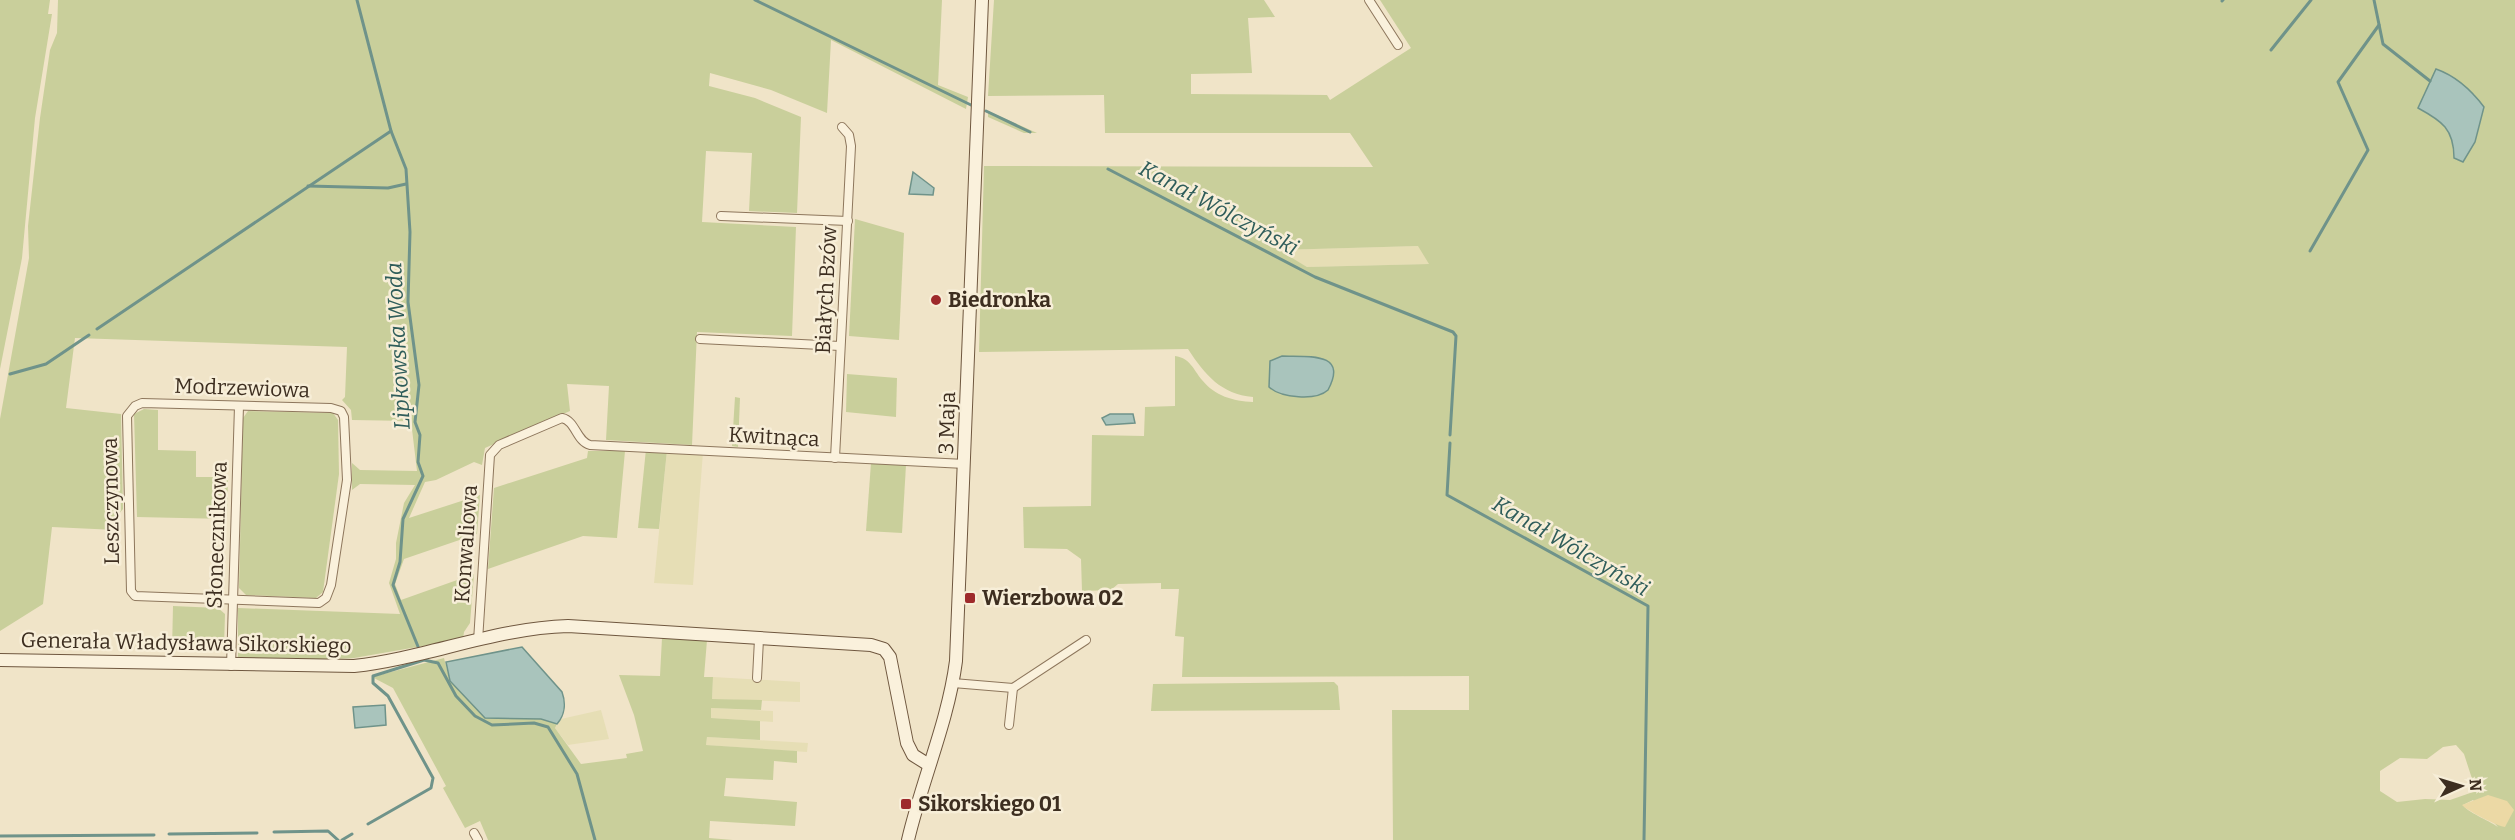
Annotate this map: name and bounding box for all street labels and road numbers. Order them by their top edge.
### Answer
street label: Białych Bzów [810,225,842,354]
street label: Modrzewiowa [174,373,311,403]
street label: 3 Maja [933,390,961,455]
street label: Kwitnąca [728,422,821,452]
street label: Leszczynowa [97,437,125,565]
street label: Słonecznikowa [201,460,233,609]
street label: Konwaliowa [449,483,483,604]
street label: Generała Władysława Sikorskiego [20,627,352,659]

